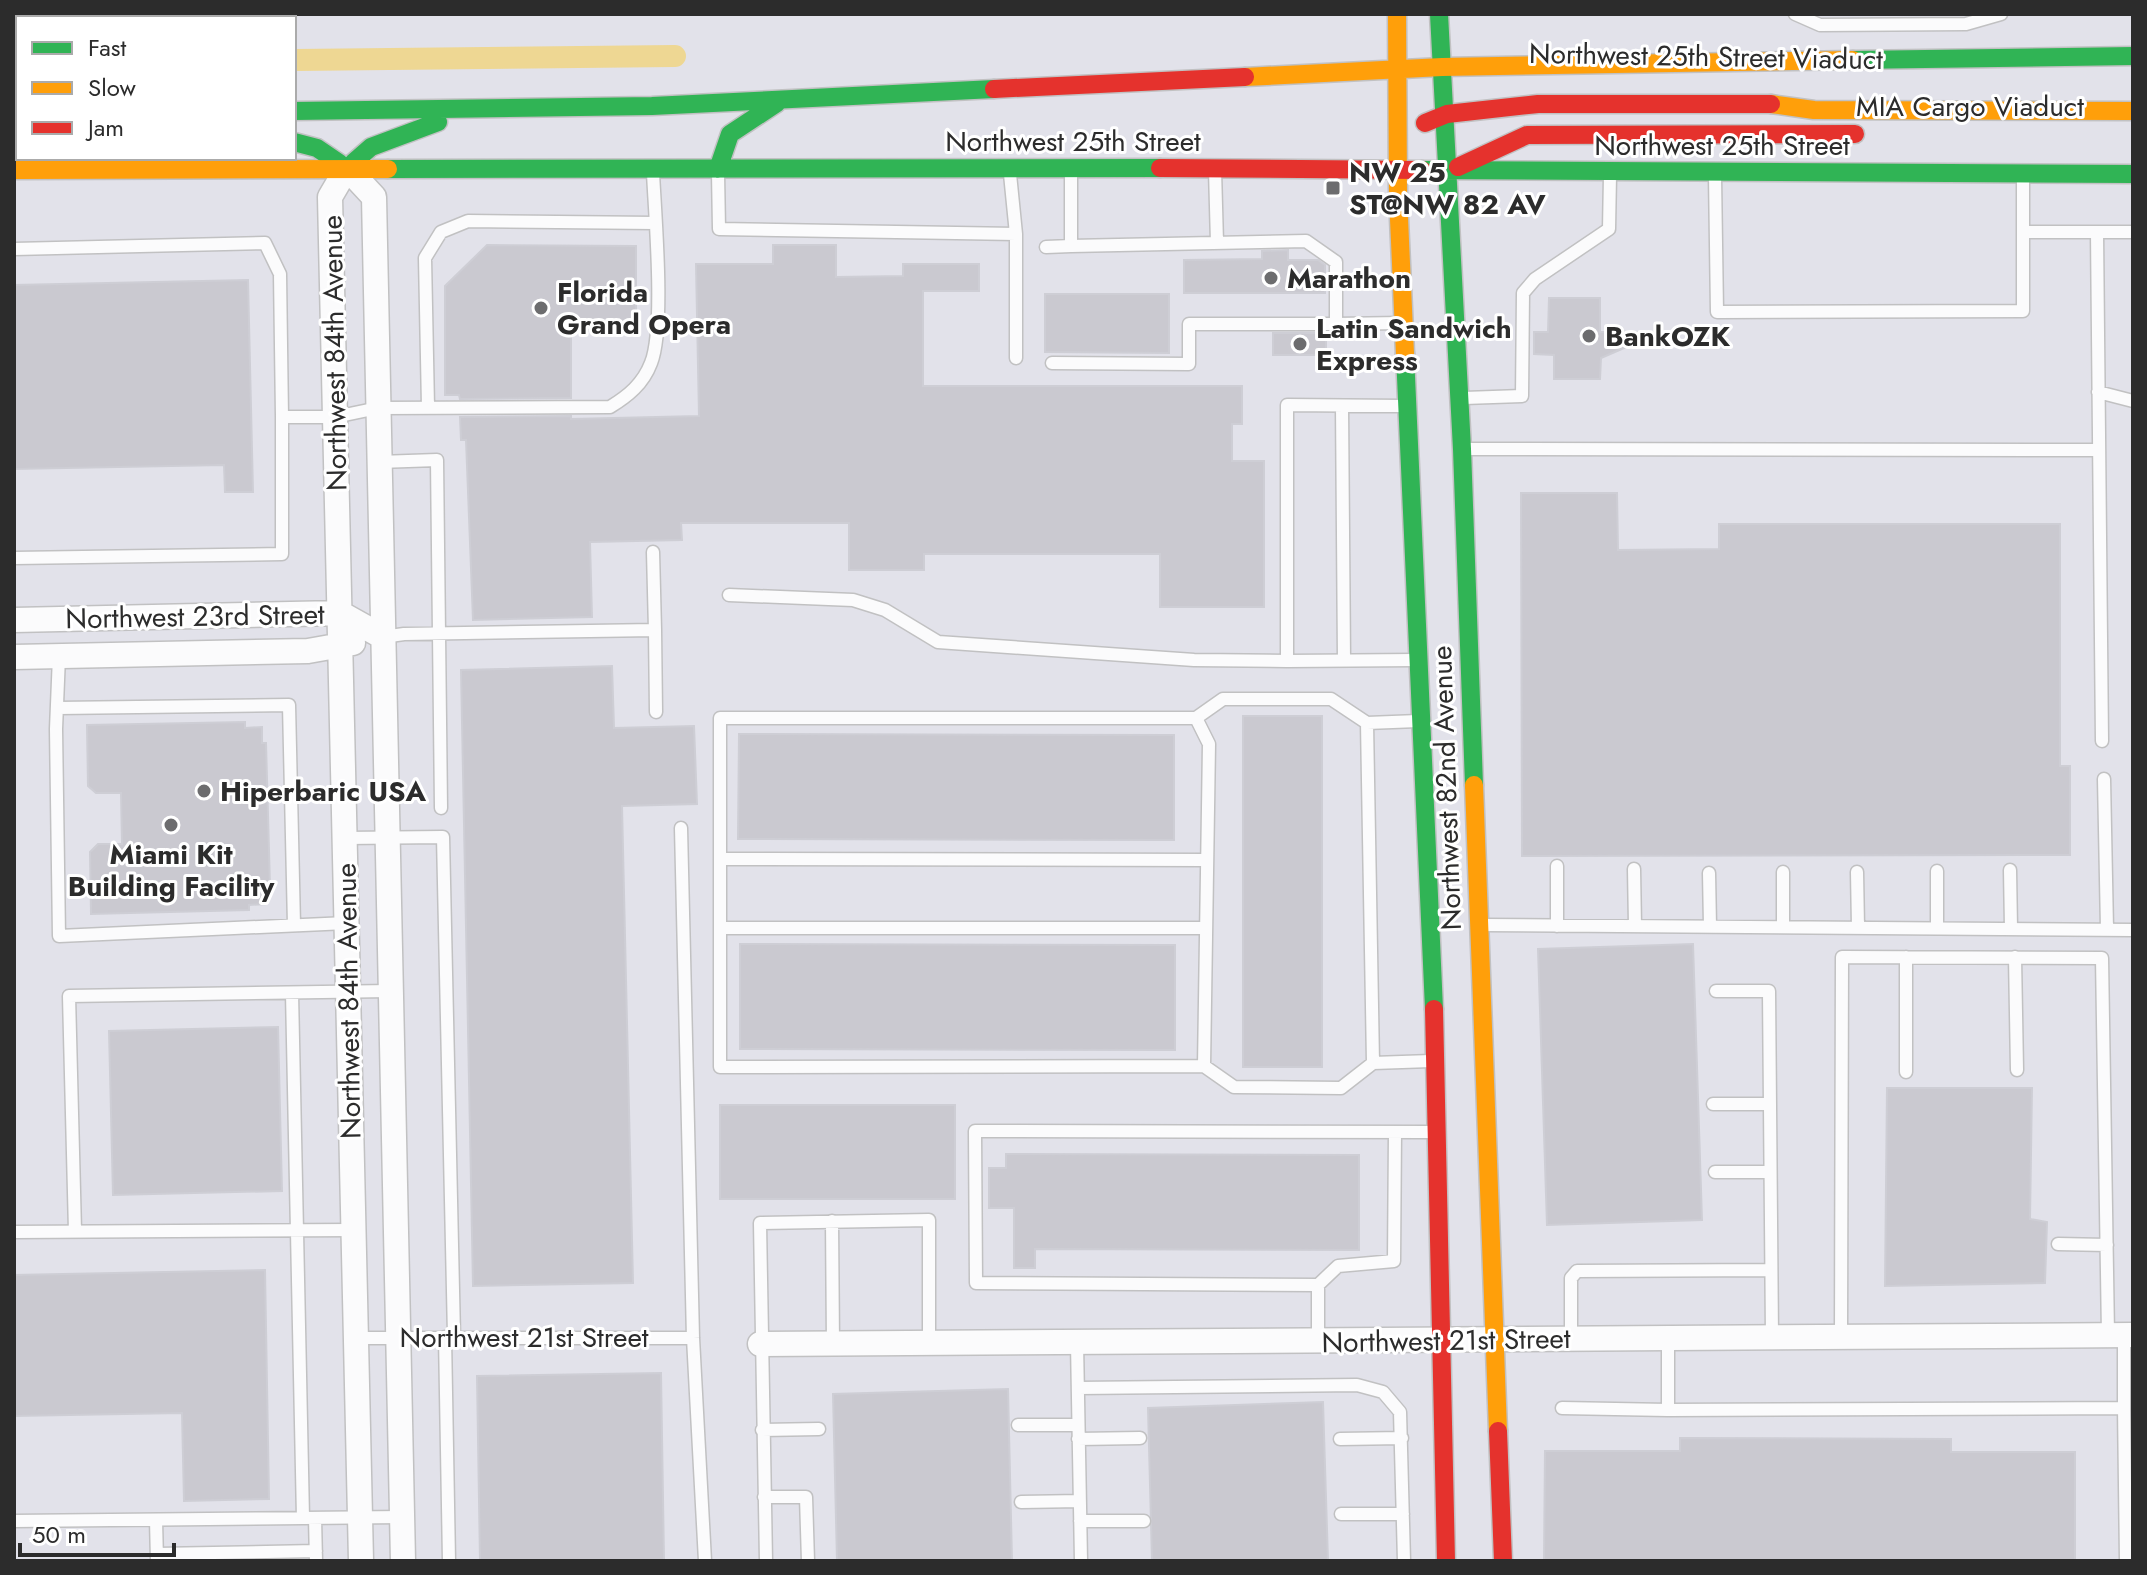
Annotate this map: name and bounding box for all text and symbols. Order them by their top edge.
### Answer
legend [16,16,296,160]
text: Fast [88,30,126,65]
street label: Northwest 25th Street Viaduct [1529,33,1884,80]
text: Slow [88,70,136,105]
street label: MIA Cargo Viaduct [1856,86,2084,127]
text: Jam [85,110,124,145]
street label: Northwest 25th Street [945,121,1201,162]
street label: Northwest 25th Street [1594,125,1850,166]
place label: NW 25 ST@NW 82 AV [1349,152,1546,225]
marker: NW 25 ST@NW 82 AV [1324,179,1342,197]
street label: Northwest 84th Avenue [312,215,357,491]
place label: Marathon [1287,258,1411,299]
marker: Marathon [1262,269,1280,287]
place label: Florida Grand Opera [557,272,731,345]
marker: Florida Grand Opera [532,299,550,317]
place label: Latin Sandwich Express [1316,308,1512,381]
place label: BankOZK [1605,316,1730,357]
marker: BankOZK [1580,327,1598,345]
marker: Latin Sandwich Express [1291,335,1309,353]
street label: Northwest 23rd Street [65,594,325,639]
street label: Northwest 82nd Avenue [1421,645,1472,931]
place label: Hiperbaric USA [220,771,427,812]
marker: Hiperbaric USA [195,782,213,800]
marker: Miami Kit Building Facility [162,816,180,834]
place label: Miami Kit Building Facility [68,834,275,907]
street label: Northwest 84th Avenue [326,863,371,1139]
street label: Northwest 21st Street [399,1317,649,1358]
street label: Northwest 21st Street [1321,1318,1571,1363]
scale bar [20,1507,174,1557]
text: 50 m [32,1517,86,1552]

